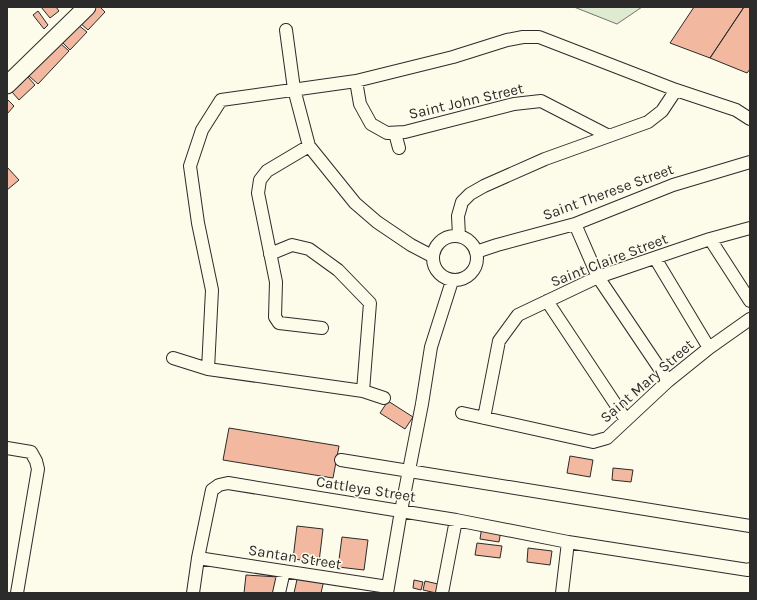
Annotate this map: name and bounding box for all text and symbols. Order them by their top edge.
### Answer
street label: Saint John Street [407,79,525,123]
street label: Saint Therese Street [540,160,676,224]
street label: Saint Claire Street [548,229,670,291]
street label: Saint Mary Street [597,335,698,427]
street label: Cattleya Street [315,472,417,506]
street label: Santan Street [247,541,343,573]

